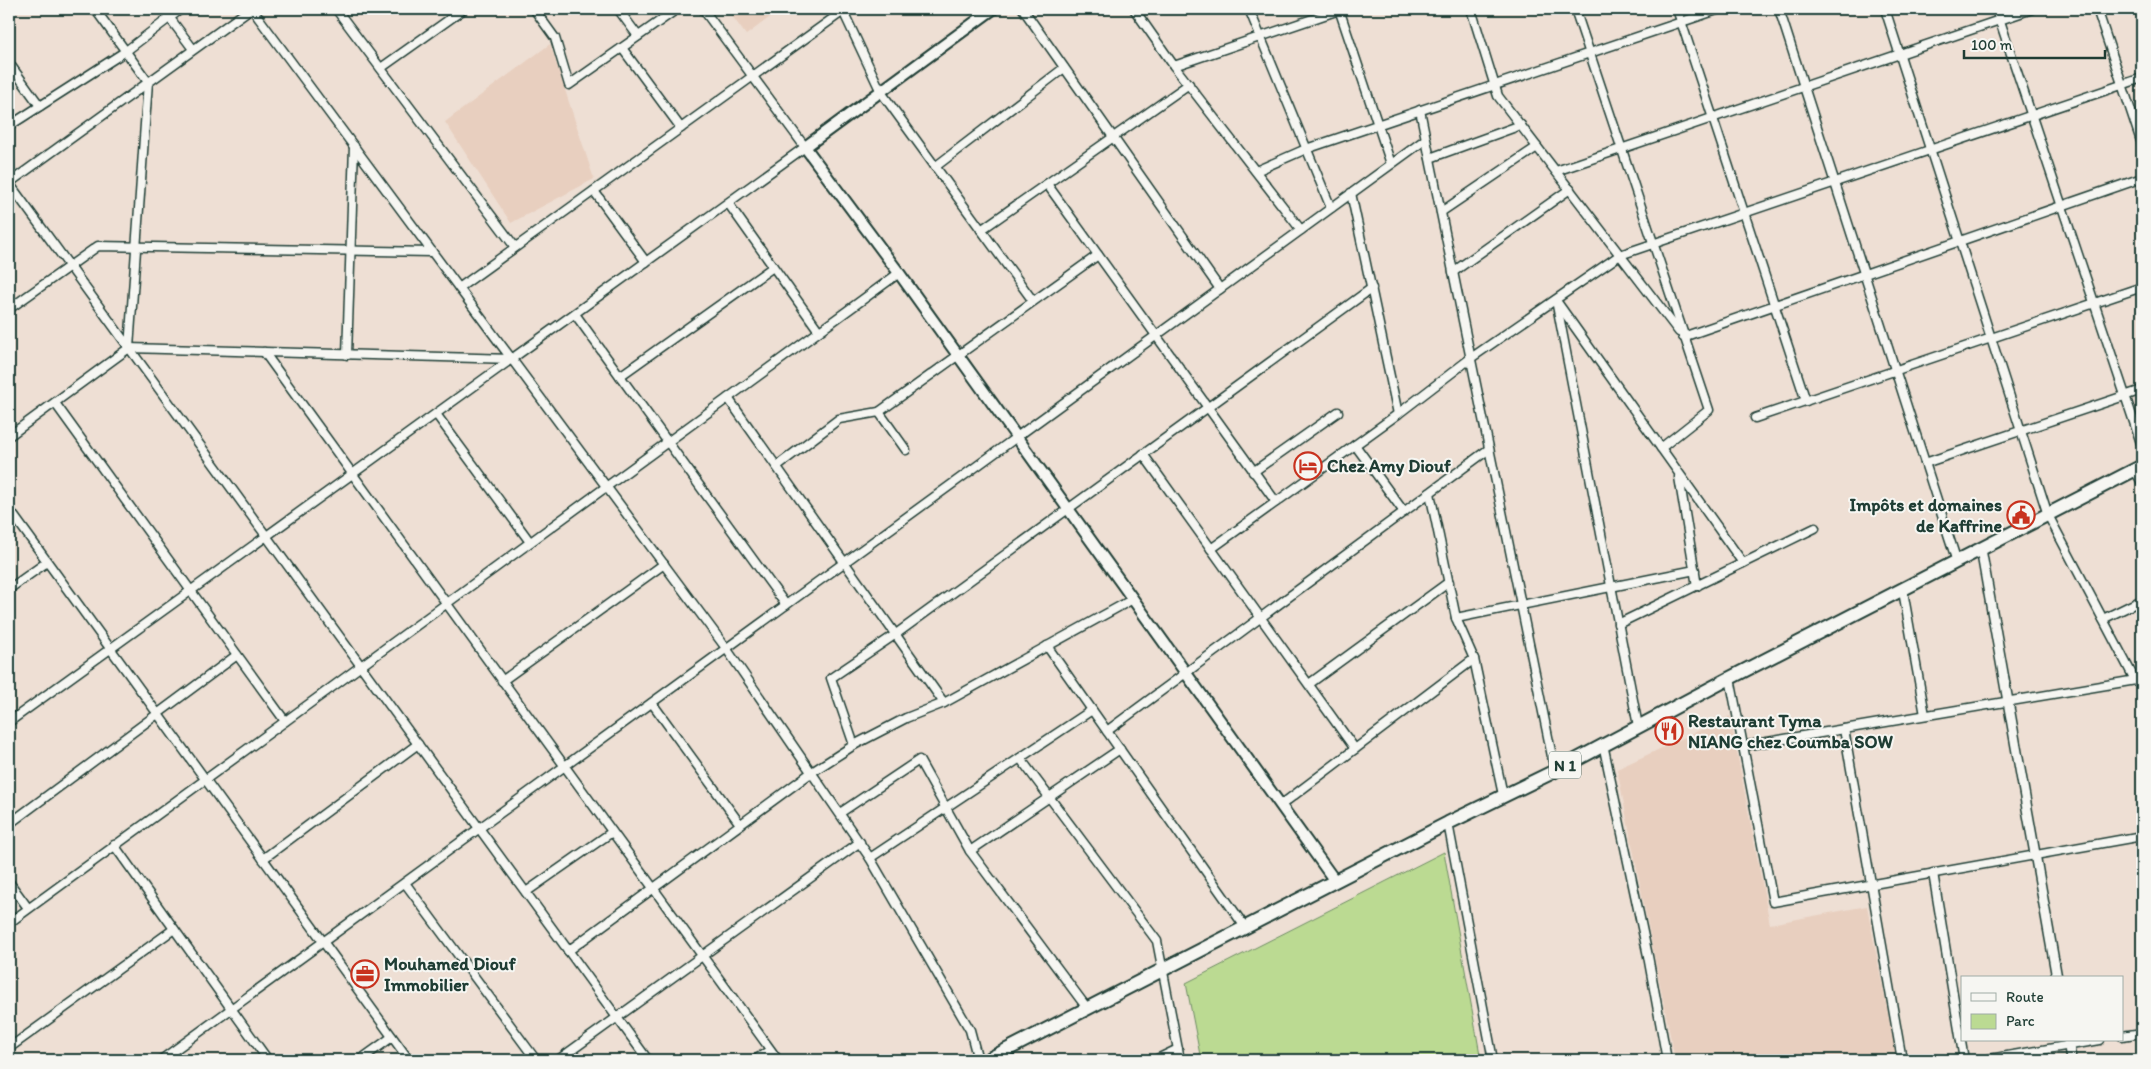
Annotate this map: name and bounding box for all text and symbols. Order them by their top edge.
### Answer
scale bar [1964,28,2105,60]
text: 100 m [1971,36,2013,54]
hotel icon: Chez Amy Diouf [1293,451,1323,481]
place label: Chez Amy Diouf [1327,455,1451,477]
place label: Impôts et domaines de Kaffrine [1850,494,2002,537]
public building icon: Impôts et domaines de Kaffrine [2006,500,2036,530]
place label: Restaurant Tyma NIANG chez Coumba SOW [1688,710,1893,753]
restaurant icon: Restaurant Tyma NIANG chez Coumba SOW [1654,716,1684,746]
road number: N 1 [1549,752,1581,778]
place label: Mouhamed Diouf Immobilier [384,953,517,996]
office icon: Mouhamed Diouf Immobilier [350,959,380,989]
legend [1961,976,2124,1042]
text: Route [2006,988,2044,1006]
text: Parc [2006,1012,2035,1030]

